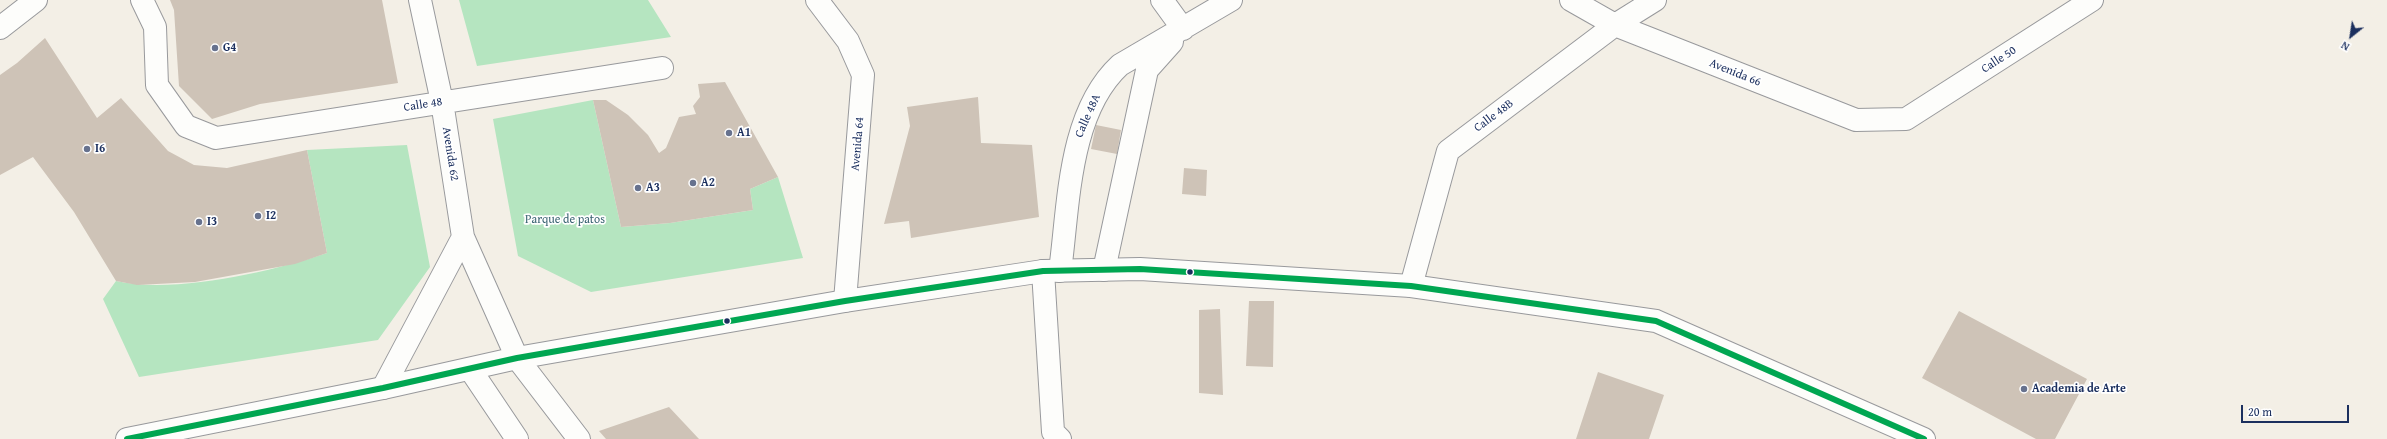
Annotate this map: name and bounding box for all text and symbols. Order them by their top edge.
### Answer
north arrow [2331,16,2371,56]
text: N [2338,38,2352,55]
place label: G4 [223,41,237,55]
marker: G4 [210,43,220,53]
street label: Calle 50 [1979,43,2019,77]
street label: Avenida 66 [1707,56,1763,90]
street label: Calle 48A [1072,92,1104,140]
street label: Calle 48 [403,95,443,115]
street label: Calle 48B [1471,97,1517,135]
street label: Avenida 64 [848,116,868,172]
street label: Avenida 62 [439,126,461,182]
place label: A1 [737,126,751,140]
marker: A1 [724,128,734,138]
place label: I6 [95,142,105,156]
marker: I6 [82,144,92,154]
place label: A2 [701,176,715,190]
marker: A2 [688,178,698,188]
place label: A3 [646,181,660,195]
marker: A3 [633,183,643,193]
place label: I2 [266,209,276,223]
marker: I2 [253,211,263,221]
park label: Parque de patos [525,213,605,227]
place label: I3 [207,215,217,229]
marker: I3 [194,217,204,227]
unlabelled marker [1185,267,1195,277]
unlabelled marker [722,316,732,326]
place label: Academia de Arte [2032,382,2126,396]
marker: Academia de Arte [2019,384,2029,394]
scale bar [2243,397,2351,423]
text: 20 m [2248,403,2272,420]

